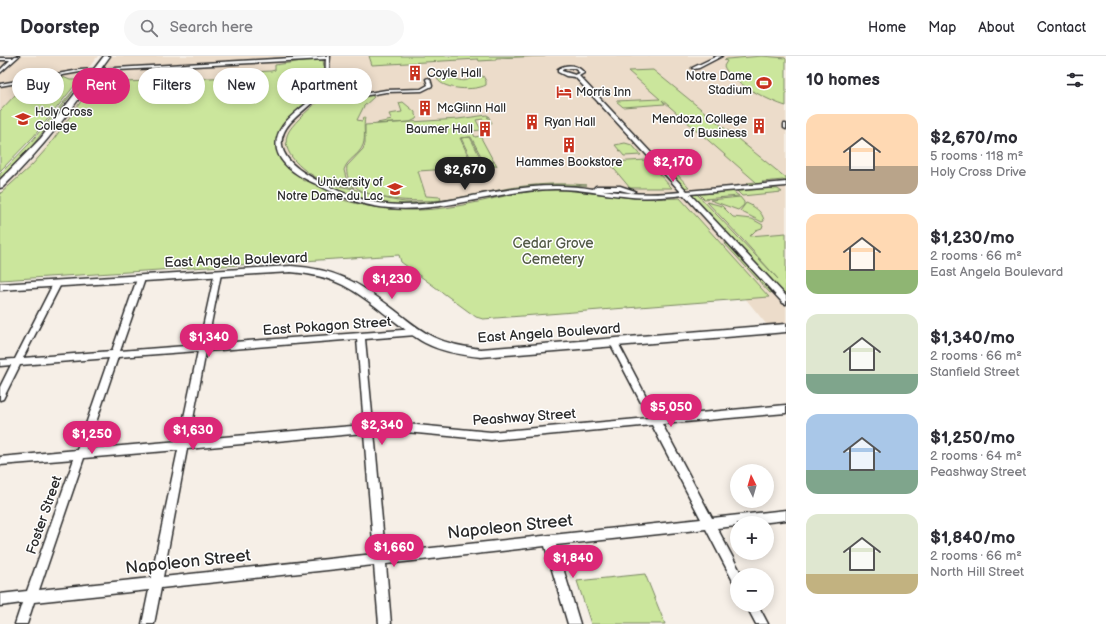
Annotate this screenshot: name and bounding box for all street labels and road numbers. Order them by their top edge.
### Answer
street label: East Angela Boulevard [164,249,308,271]
street label: East Pokagon Street [262,313,393,339]
street label: East Angela Boulevard [477,320,621,346]
street label: Peashway Street [472,405,577,429]
street label: Foster Street [23,473,66,557]
street label: Napoleon Street [446,510,574,544]
street label: Napoleon Street [124,545,252,579]

